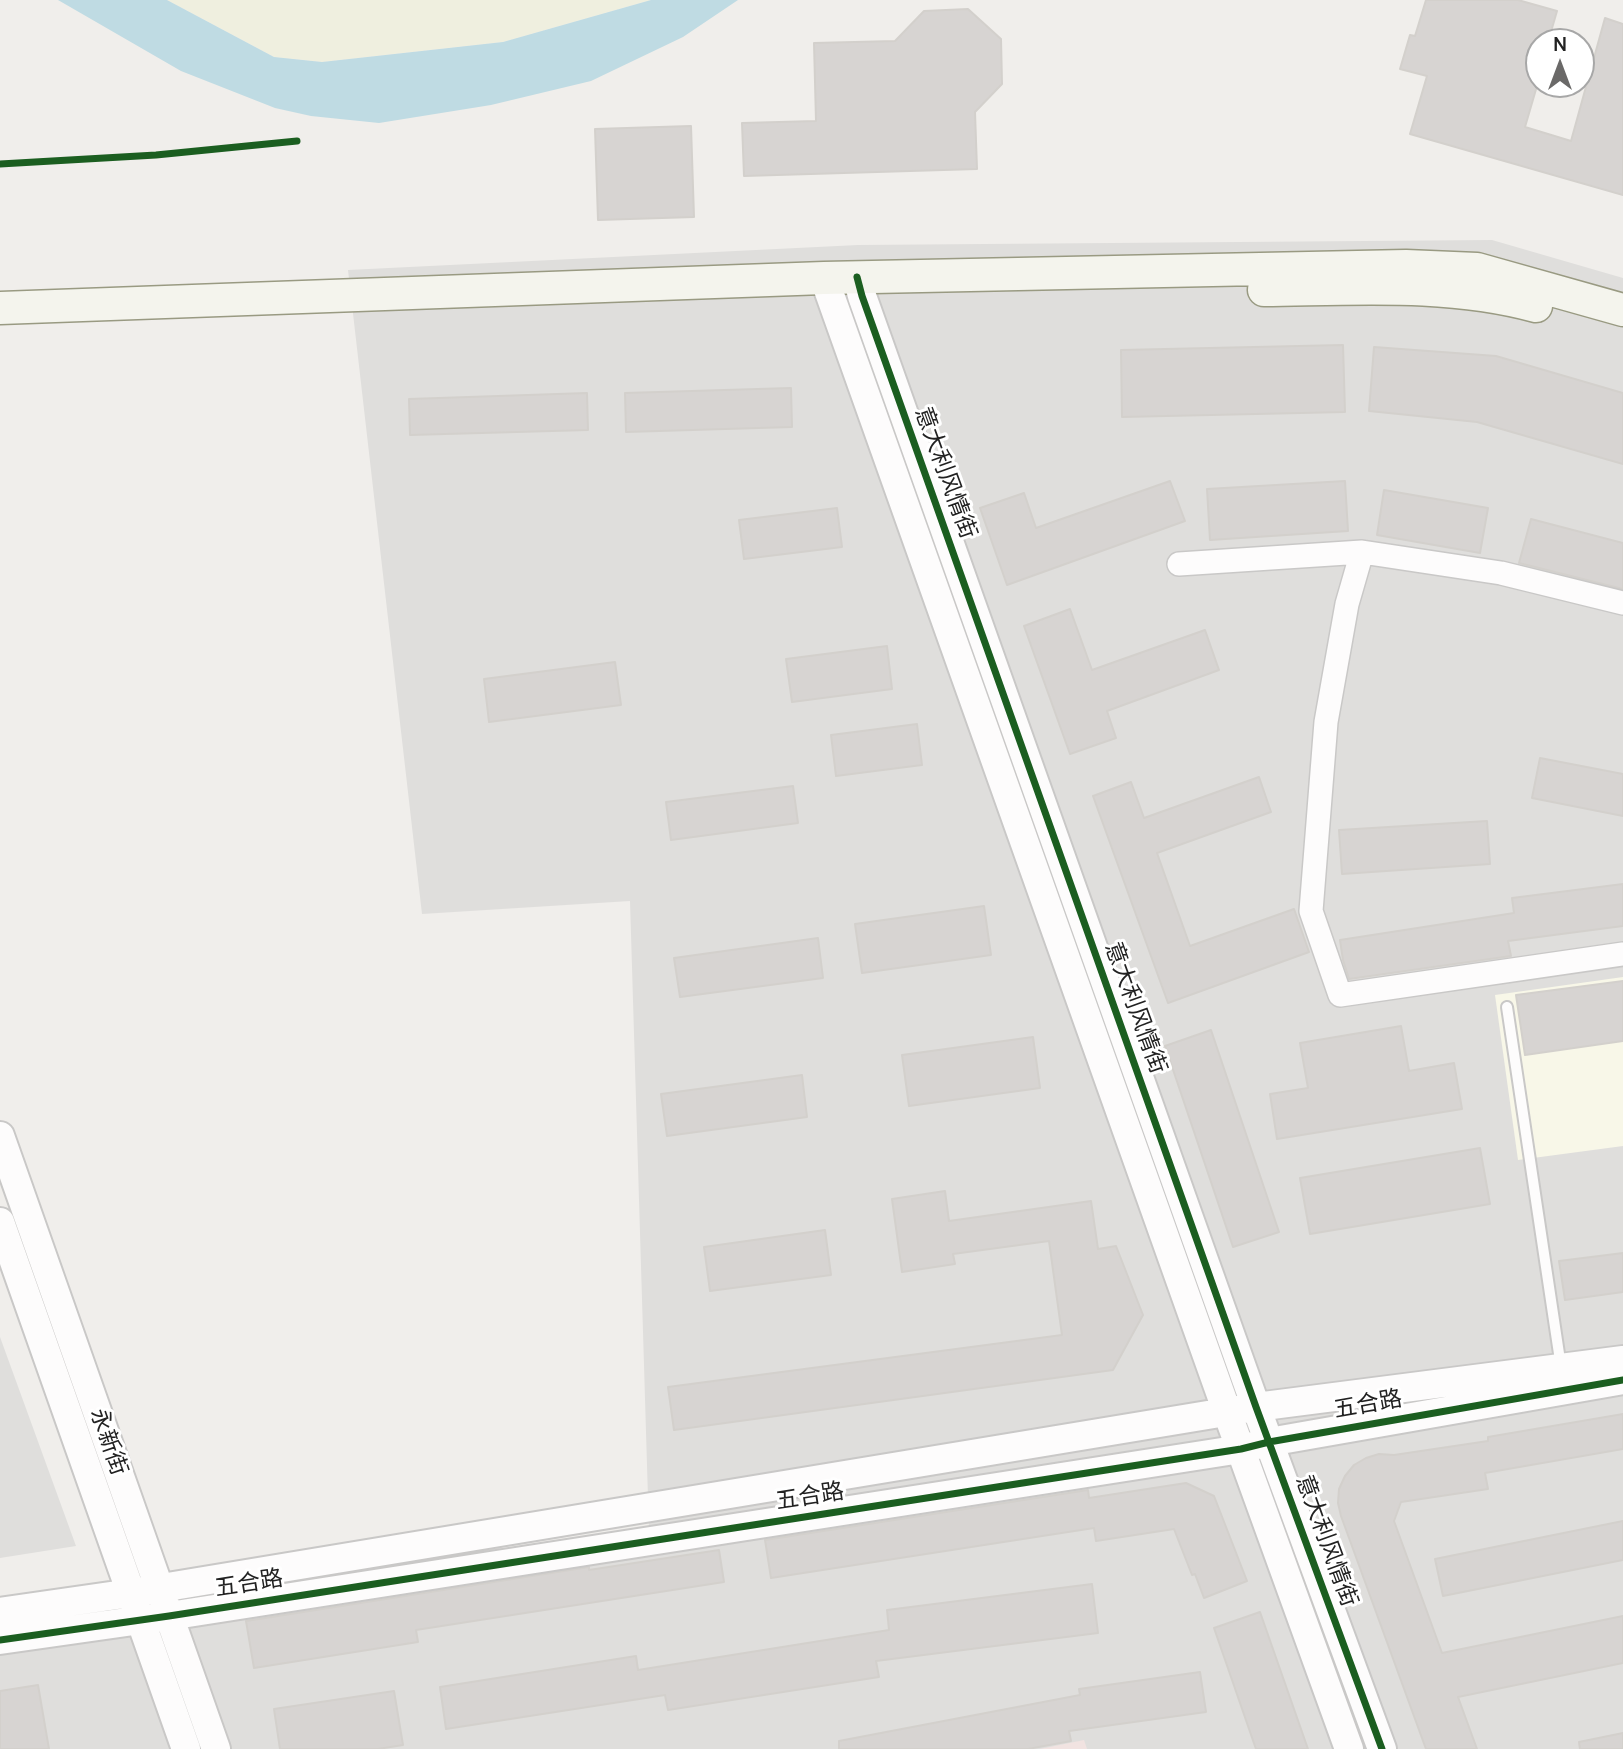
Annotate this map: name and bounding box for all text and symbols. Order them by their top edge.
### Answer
north arrow [1525,28,1595,98]
text: N [1553,31,1567,57]
street label: 意大利风情街 [908,403,982,543]
street label: 意大利风情街 [1098,938,1172,1078]
street label: 五合路 [1332,1385,1404,1425]
street label: 永新街 [84,1405,132,1479]
street label: 意大利风情街 [1289,1471,1363,1611]
street label: 五合路 [774,1478,846,1516]
street label: 五合路 [213,1565,285,1603]

